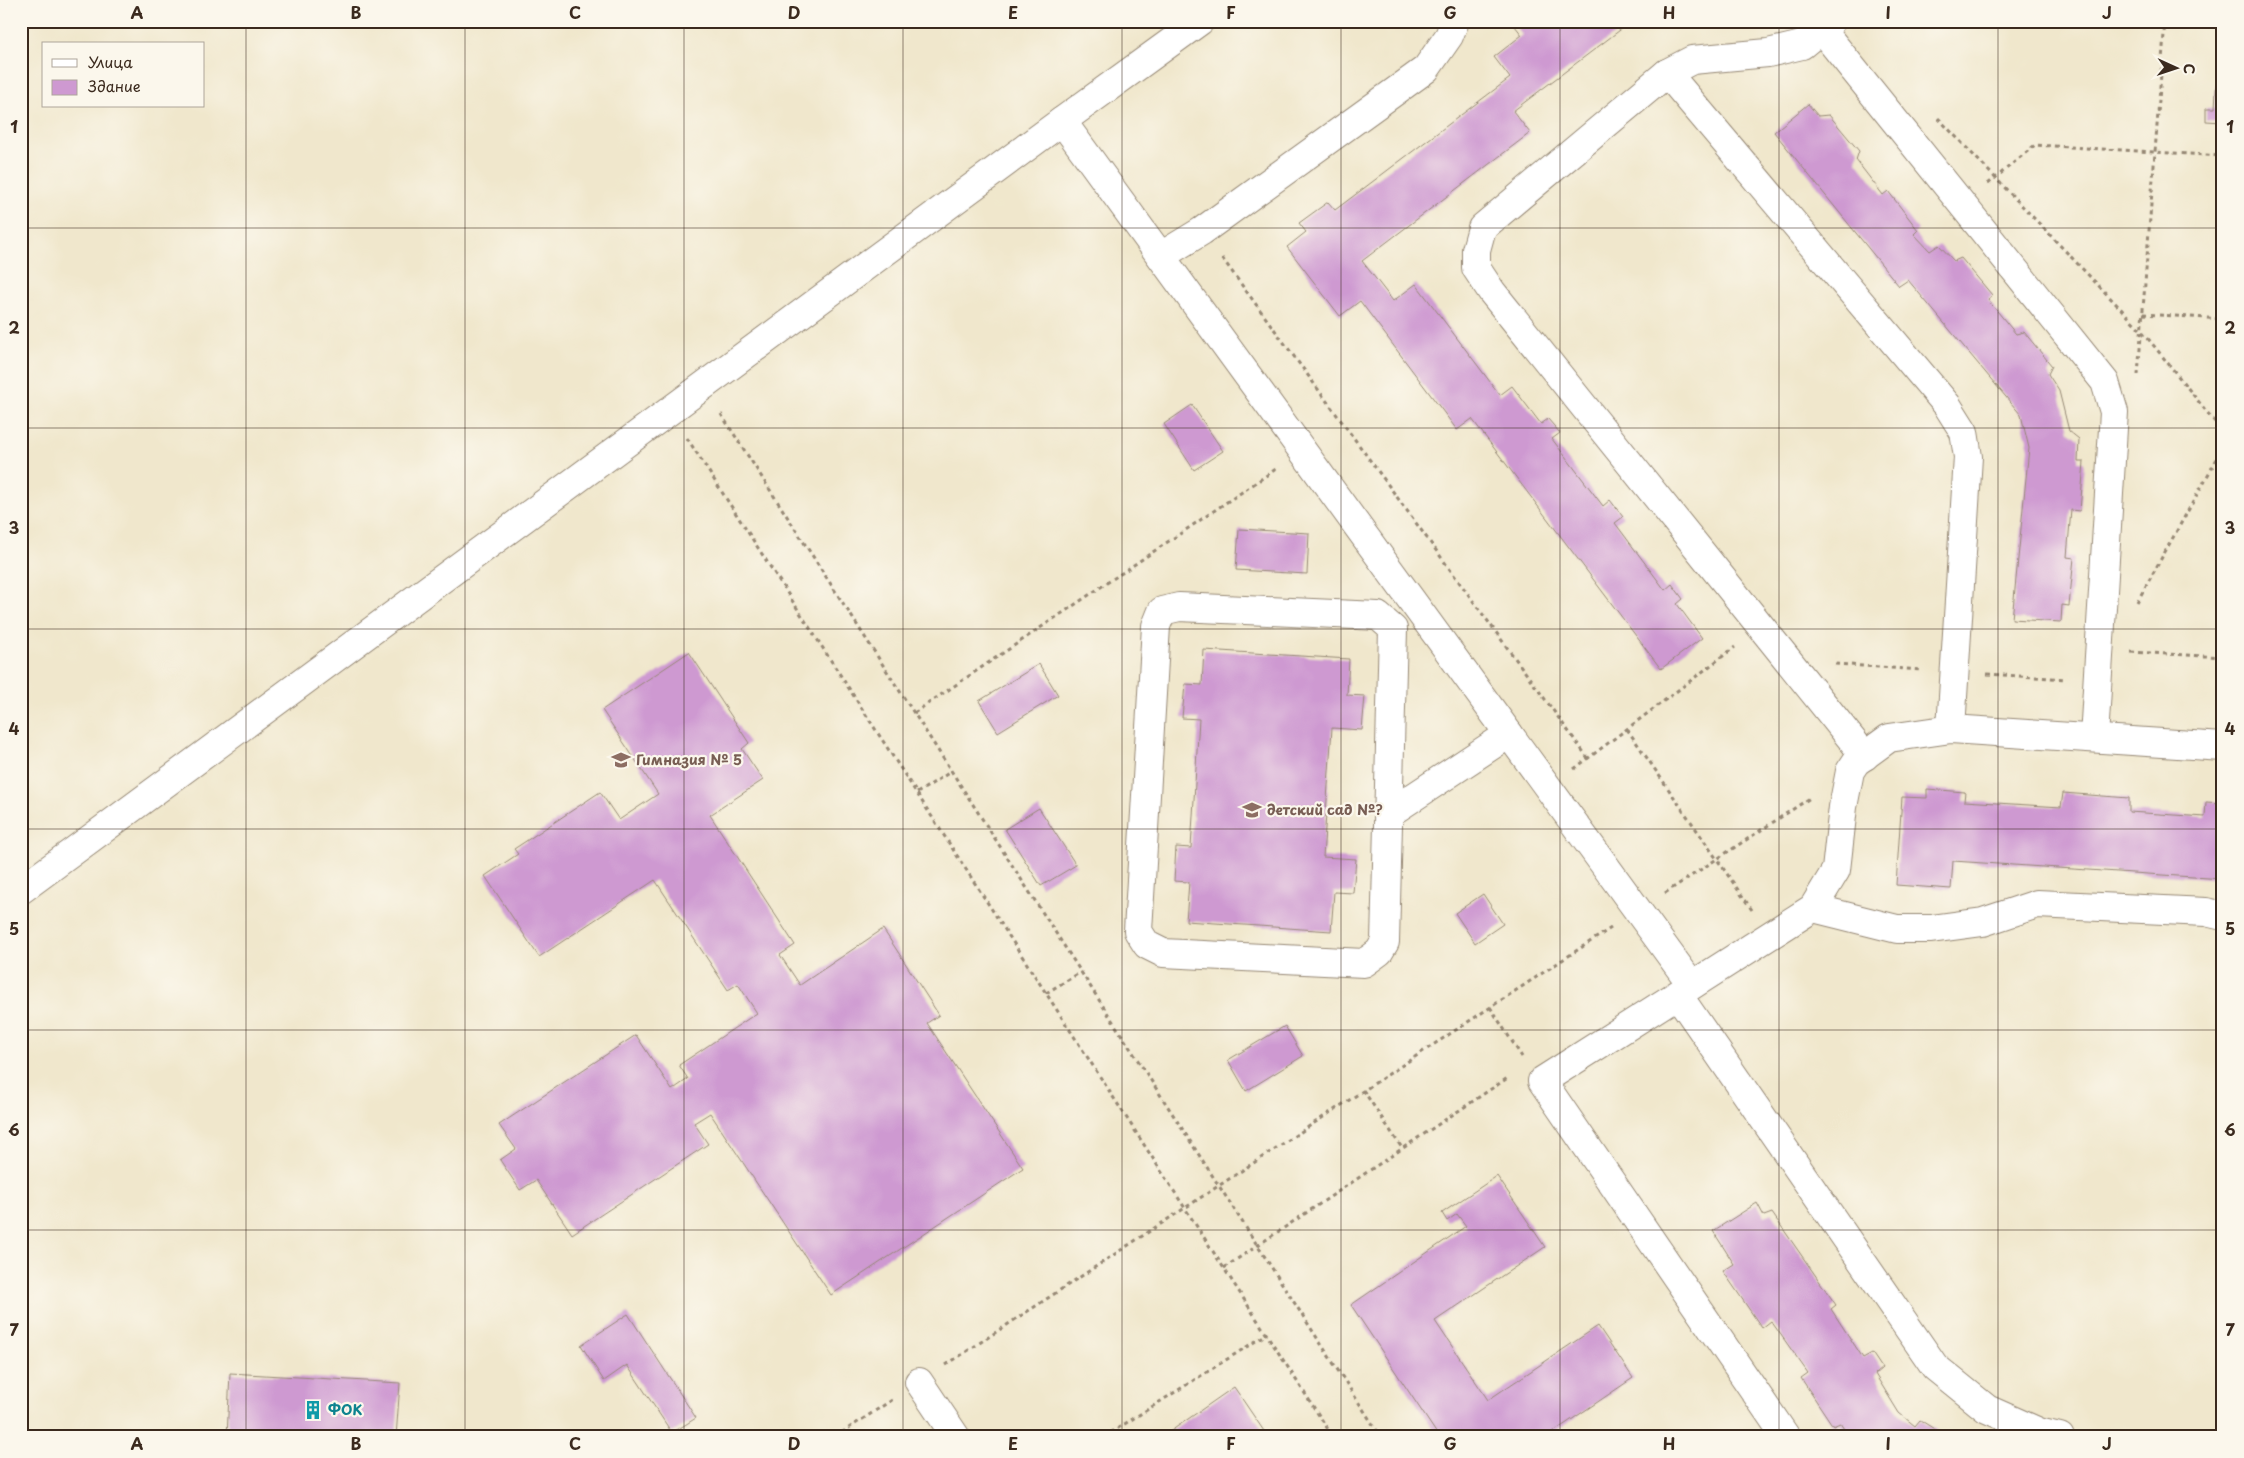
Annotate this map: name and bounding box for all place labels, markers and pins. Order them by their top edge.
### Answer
school or university icon: Гимназия № 5 [610,749,632,771]
place label: Гимназия № 5 [636,749,742,770]
school or university icon: детский сад №? [1241,799,1263,821]
place label: детский сад №? [1267,799,1383,820]
building icon: ФОК [302,1399,324,1421]
place label: ФОК [328,1399,362,1420]

